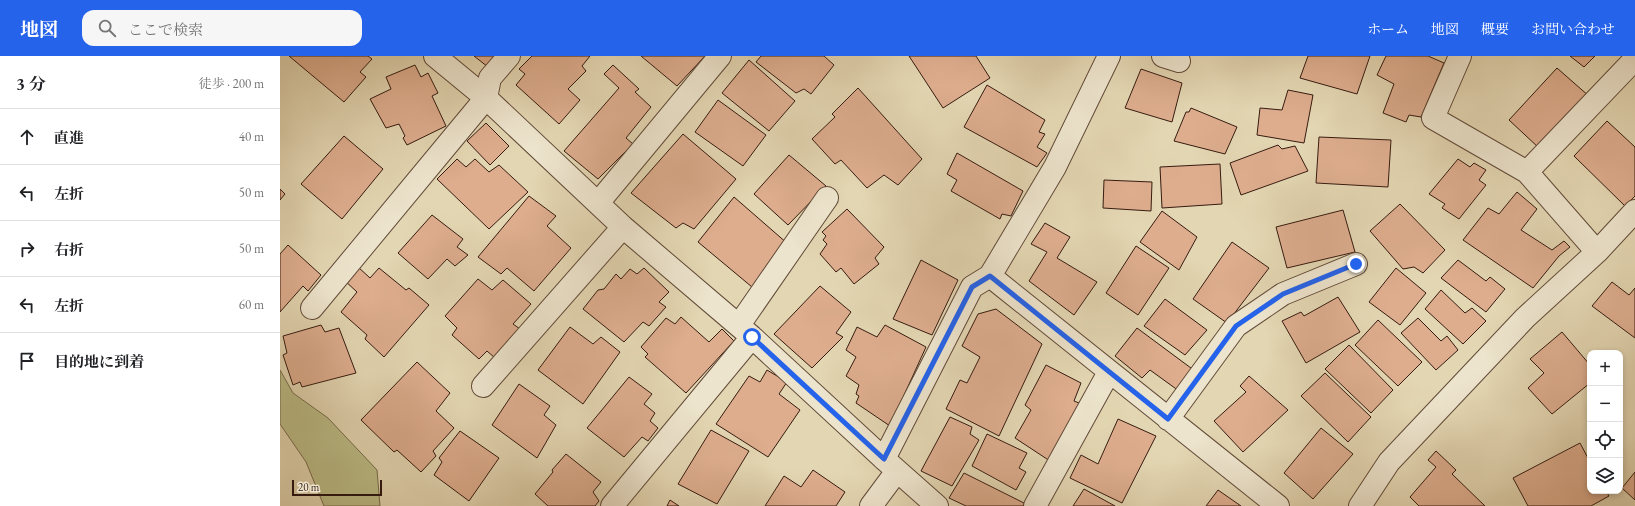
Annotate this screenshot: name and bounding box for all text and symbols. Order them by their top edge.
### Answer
search box [82,10,362,46]
text: 地図 [20,17,58,42]
icon: search [96,17,118,39]
text: ここで検索 [128,20,203,39]
text: ホーム [1367,20,1409,38]
text: 地図 [1431,20,1459,38]
text: 概要 [1481,20,1509,38]
text: お問い合わせ [1531,20,1615,38]
text: 3 分 [16,73,46,95]
text: 徒歩 · 200 m [199,75,264,92]
icon: ahead [16,126,38,148]
text: 直進 [54,128,84,147]
text: 40 m [239,128,264,145]
icon: left [16,182,38,204]
text: 左折 [54,184,84,203]
text: 50 m [239,184,264,201]
icon: right [16,238,38,260]
text: 右折 [54,240,84,259]
text: 50 m [239,240,264,257]
route end [1347,255,1365,273]
icon: left [16,294,38,316]
text: 左折 [54,296,84,315]
text: 60 m [239,296,264,313]
route start [743,328,761,346]
icon: arrive [16,350,38,372]
map controls [1587,350,1623,494]
button: + [1587,350,1623,386]
text: 目的地に到着 [54,352,144,371]
button: − [1587,386,1623,422]
button: locate [1587,422,1623,458]
button: layers [1587,458,1623,494]
scale bar [292,478,382,497]
text: 20 m [298,480,319,494]

